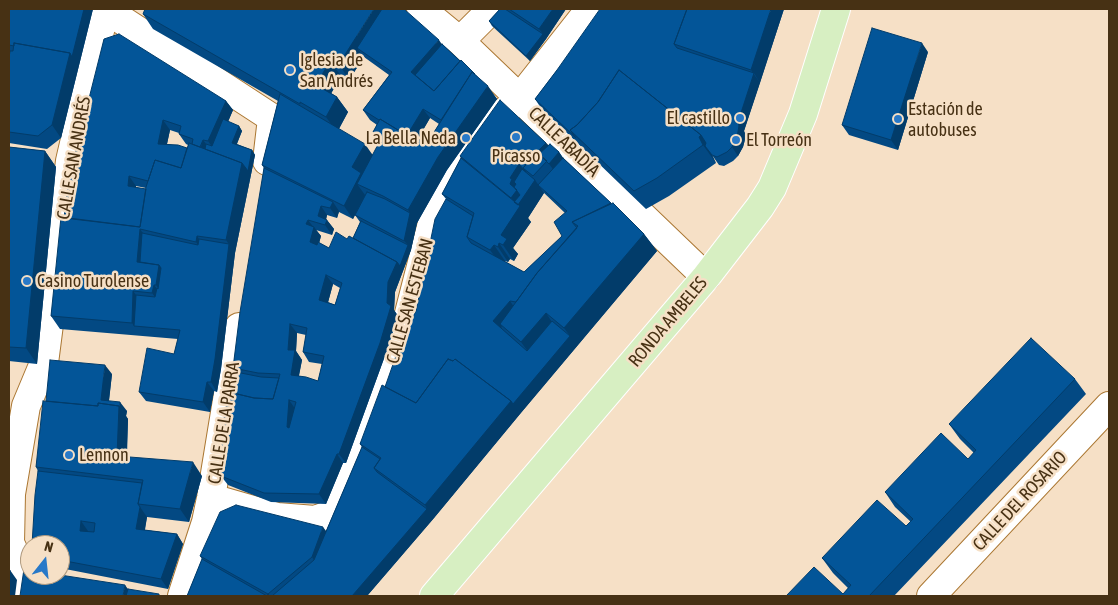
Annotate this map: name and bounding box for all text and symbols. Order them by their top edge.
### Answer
place label: Iglesia de San Andrés [300,49,373,92]
marker: Iglesia de San Andrés [284,64,296,76]
street label: CALLE SAN ANDRÉS [53,95,95,221]
place label: Estación de autobuses [908,98,983,140]
street label: CALLE ABADÍA [524,103,604,181]
place label: El castillo [667,107,730,129]
marker: El castillo [734,112,746,124]
marker: Estación de autobuses [892,113,904,125]
place label: La Bella Neda [366,127,456,149]
place label: El Torreón [746,129,812,151]
marker: Picasso [510,131,522,143]
marker: La Bella Neda [460,132,472,144]
marker: El Torreón [730,134,742,146]
place label: Picasso [492,145,540,167]
street label: CALLE SAN ESTEBAN [382,236,438,366]
place label: Casino Turolense [37,270,149,292]
street label: RONDA AMBELES [624,273,712,371]
marker: Casino Turolense [21,275,33,287]
street label: CALLE DE LA PARRA [204,360,244,486]
place label: Lennon [79,444,129,466]
street label: CALLE DEL ROSARIO [968,447,1072,555]
marker: Lennon [63,449,75,461]
north arrow [20,535,70,585]
text: N [43,538,55,555]

